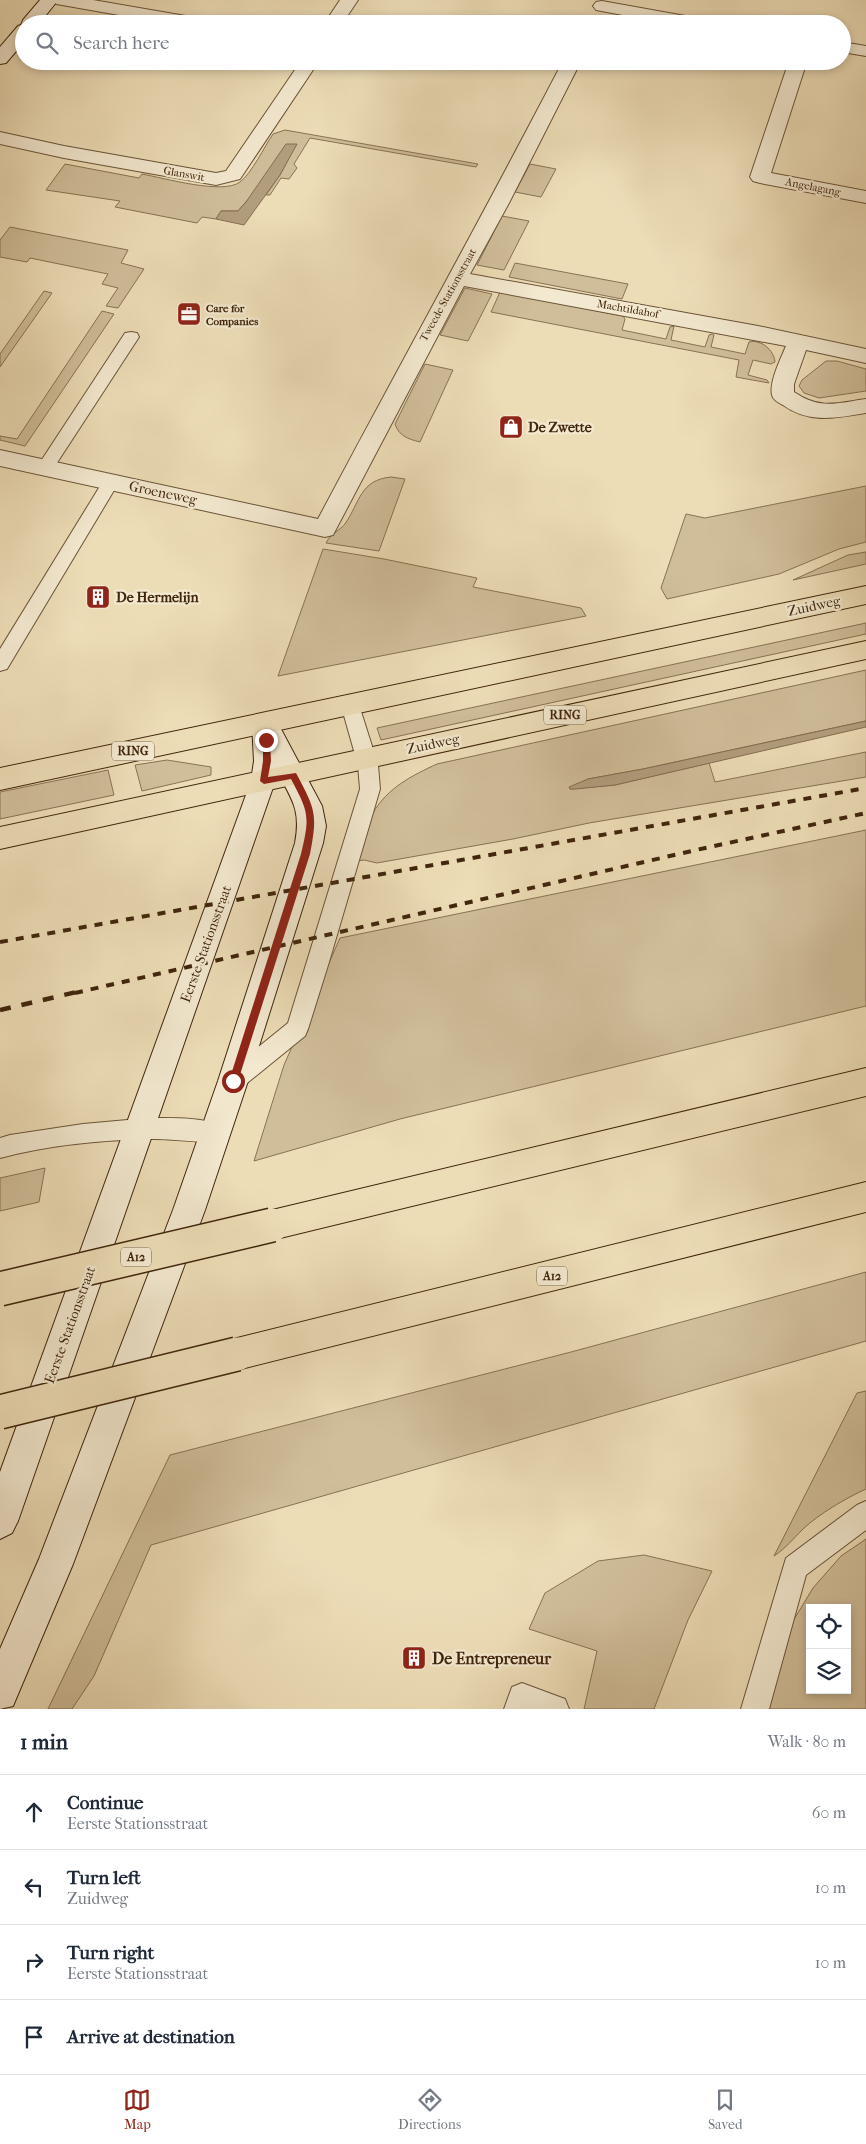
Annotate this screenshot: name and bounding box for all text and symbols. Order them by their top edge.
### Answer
search box [15,15,851,70]
icon: search [33,29,61,57]
text: Search here [73,32,169,54]
street label: Glanswit [162,164,206,184]
street label: Angelagang [783,175,842,199]
street label: Tweede Stationsstraat [417,246,479,344]
street label: Machtildahof [596,297,662,321]
office icon: Care for Companies [176,301,202,327]
place label: Care for Companies [206,302,258,328]
shop icon: De Zwette [498,414,524,440]
place label: De Zwette [528,419,592,436]
street label: Groeneweg [127,477,199,509]
building icon: De Hermelijn [85,584,111,610]
place label: De Hermelijn [116,589,199,606]
street label: Zuidweg [786,592,842,620]
road number: RING [544,706,586,724]
route end [255,729,278,752]
street label: Zuidweg [405,730,461,758]
road number: RING [112,741,154,760]
street label: Eerste Stationsstraat [177,883,235,1005]
route start [222,1070,245,1093]
road number: A12 [121,1248,151,1266]
street label: Eerste Stationsstraat [41,1264,99,1386]
road number: A12 [537,1266,567,1285]
map controls [806,1604,851,1694]
button: locate [806,1604,851,1649]
building icon: De Entrepreneur [401,1645,427,1671]
place label: De Entrepreneur [432,1649,552,1669]
button: layers [806,1649,851,1694]
text: 1 min [20,1730,68,1754]
text: Walk · 80 m [768,1732,846,1751]
text: Continue [67,1792,143,1814]
icon: ahead [20,1798,48,1826]
text: 60 m [812,1803,846,1822]
text: Eerste Stationsstraat [67,1814,208,1833]
text: Turn left [67,1867,141,1889]
icon: left [20,1873,48,1901]
text: 10 m [815,1878,846,1897]
text: Zuidweg [67,1889,128,1908]
text: Turn right [67,1942,154,1964]
icon: right [20,1948,48,1976]
text: 10 m [815,1953,846,1972]
text: Eerste Stationsstraat [67,1964,208,1983]
icon: arrive [20,2023,48,2051]
text: Arrive at destination [67,2026,235,2048]
tab: Map [123,2086,151,2133]
tab: Directions [398,2086,461,2133]
tab: Saved [708,2086,743,2133]

